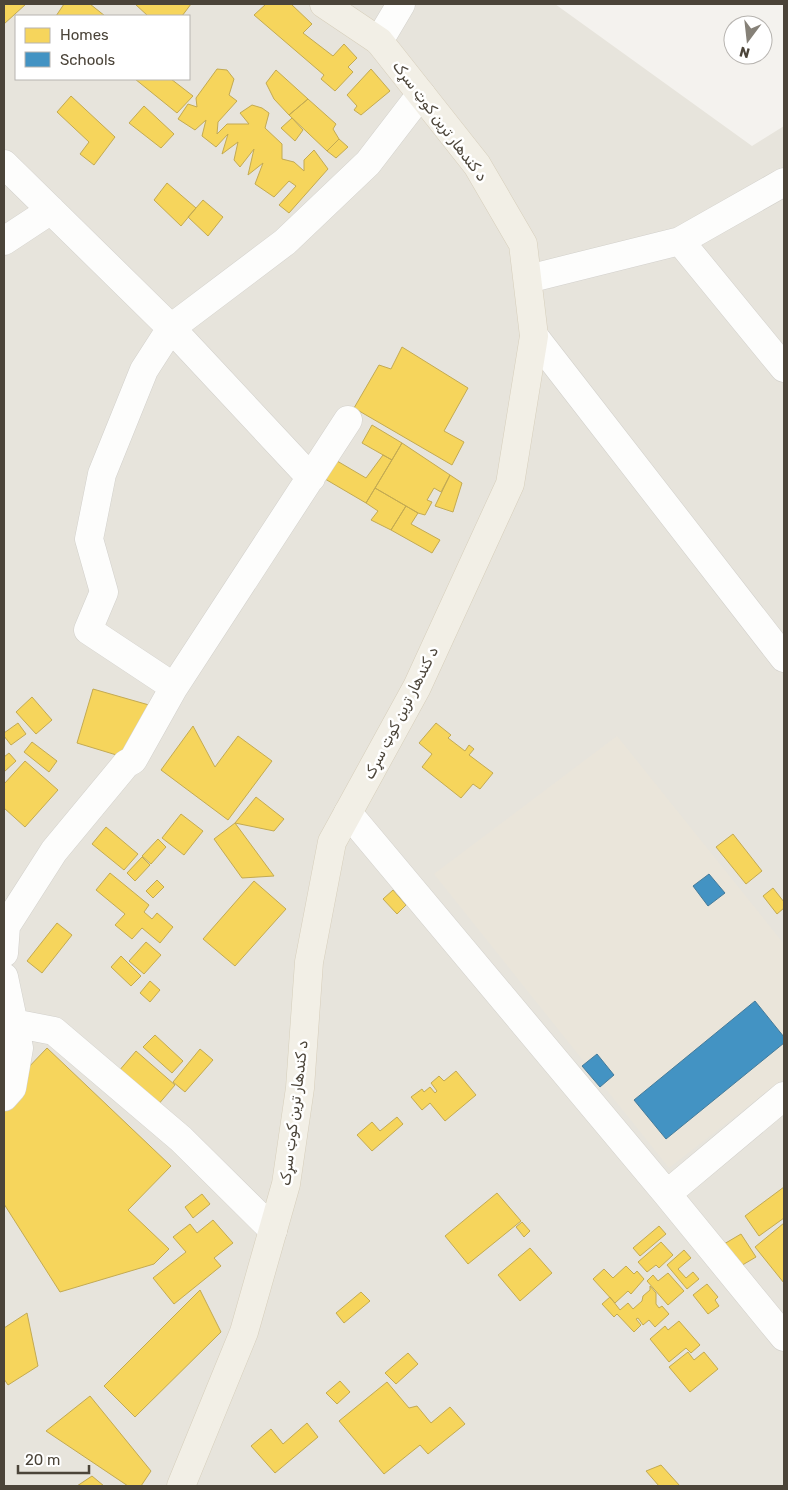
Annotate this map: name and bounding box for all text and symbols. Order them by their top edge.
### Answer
legend [15,15,190,80]
north arrow [723,15,773,65]
text: Homes [60,26,109,44]
text: N [738,43,752,62]
text: Schools [60,51,116,69]
street label: د کندهار ترين کوټ سړک [388,57,491,185]
street label: د کندهار ترين کوټ سړک [360,644,443,783]
street label: د کندهار ترين کوټ سړک [276,1039,313,1187]
scale bar [18,1442,89,1474]
text: 20 m [25,1451,60,1469]

